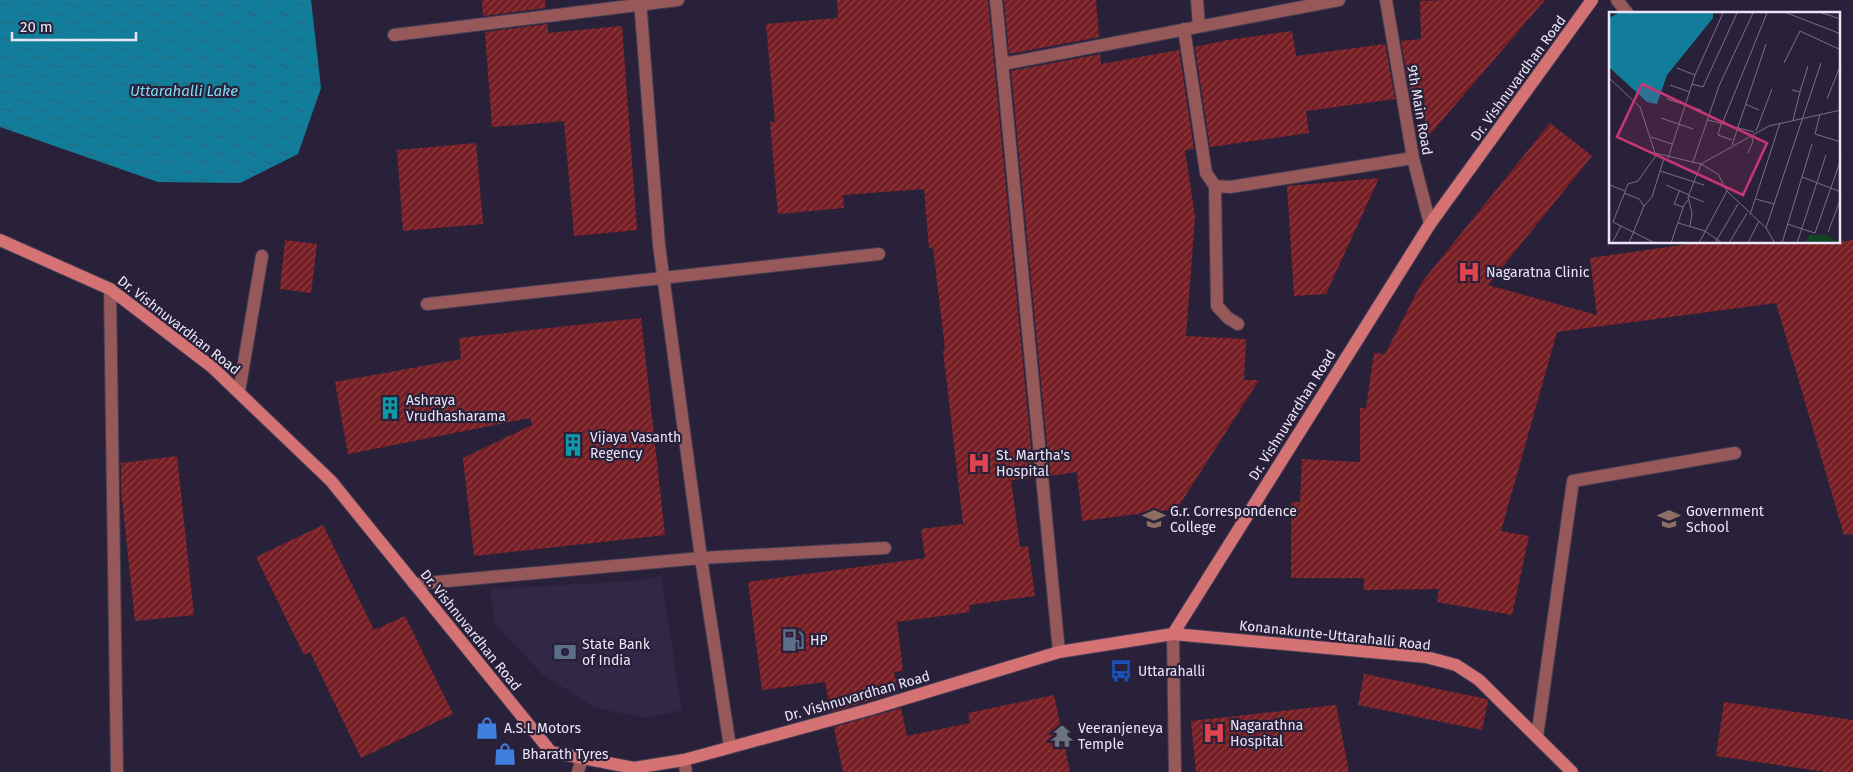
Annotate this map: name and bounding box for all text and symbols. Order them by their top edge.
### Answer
scale bar [12,10,136,42]
street label: Dr. Vishnuvardhan Road [1467,12,1570,144]
inset map [1609,12,1840,244]
text: 20 m [20,18,53,36]
street label: 9th Main Road [1403,64,1436,156]
water label: Uttarahalli Lake [130,82,238,100]
hospital icon: Nagaratna Clinic [1456,259,1482,285]
place label: Nagaratna Clinic [1486,264,1590,281]
street label: Dr. Vishnuvardhan Road [114,272,243,379]
street label: Dr. Vishnuvardhan Road [1245,347,1340,484]
place label: Ashraya Vrudhasharama [406,392,506,425]
building icon: Ashraya Vrudhasharama [377,395,403,421]
place label: Vijaya Vasanth Regency [590,429,681,462]
building icon: Vijaya Vasanth Regency [560,432,586,458]
place label: St. Martha's Hospital [996,447,1070,480]
hospital icon: St. Martha's Hospital [966,450,992,476]
place label: G.r. Correspondence College [1170,503,1297,536]
place label: Government School [1686,503,1765,536]
school or university icon: G.r. Correspondence College [1141,506,1167,532]
school or university icon: Government School [1656,506,1682,532]
street label: Dr. Vishnuvardhan Road [417,566,525,694]
street label: Konanakunte-Uttarahalli Road [1238,617,1432,654]
fuel station icon: HP [780,627,806,653]
place label: HP [810,632,828,649]
place label: State Bank of India [582,636,651,669]
bank icon: State Bank of India [552,639,578,665]
bus stop icon: Uttarahalli [1108,658,1134,684]
place label: Uttarahalli [1138,663,1205,680]
street label: Dr. Vishnuvardhan Road [782,668,932,725]
shop icon: A.S.L Motors [474,715,500,741]
place label: Nagarathna Hospital [1230,717,1303,750]
place label: A.S.L Motors [504,720,581,737]
place label: Veeranjeneya Temple [1078,720,1163,753]
hospital icon: Nagarathna Hospital [1201,720,1227,746]
temple icon: Veeranjeneya Temple [1049,723,1075,749]
shop icon: Bharath Tyres [492,741,518,767]
place label: Bharath Tyres [522,746,609,763]

